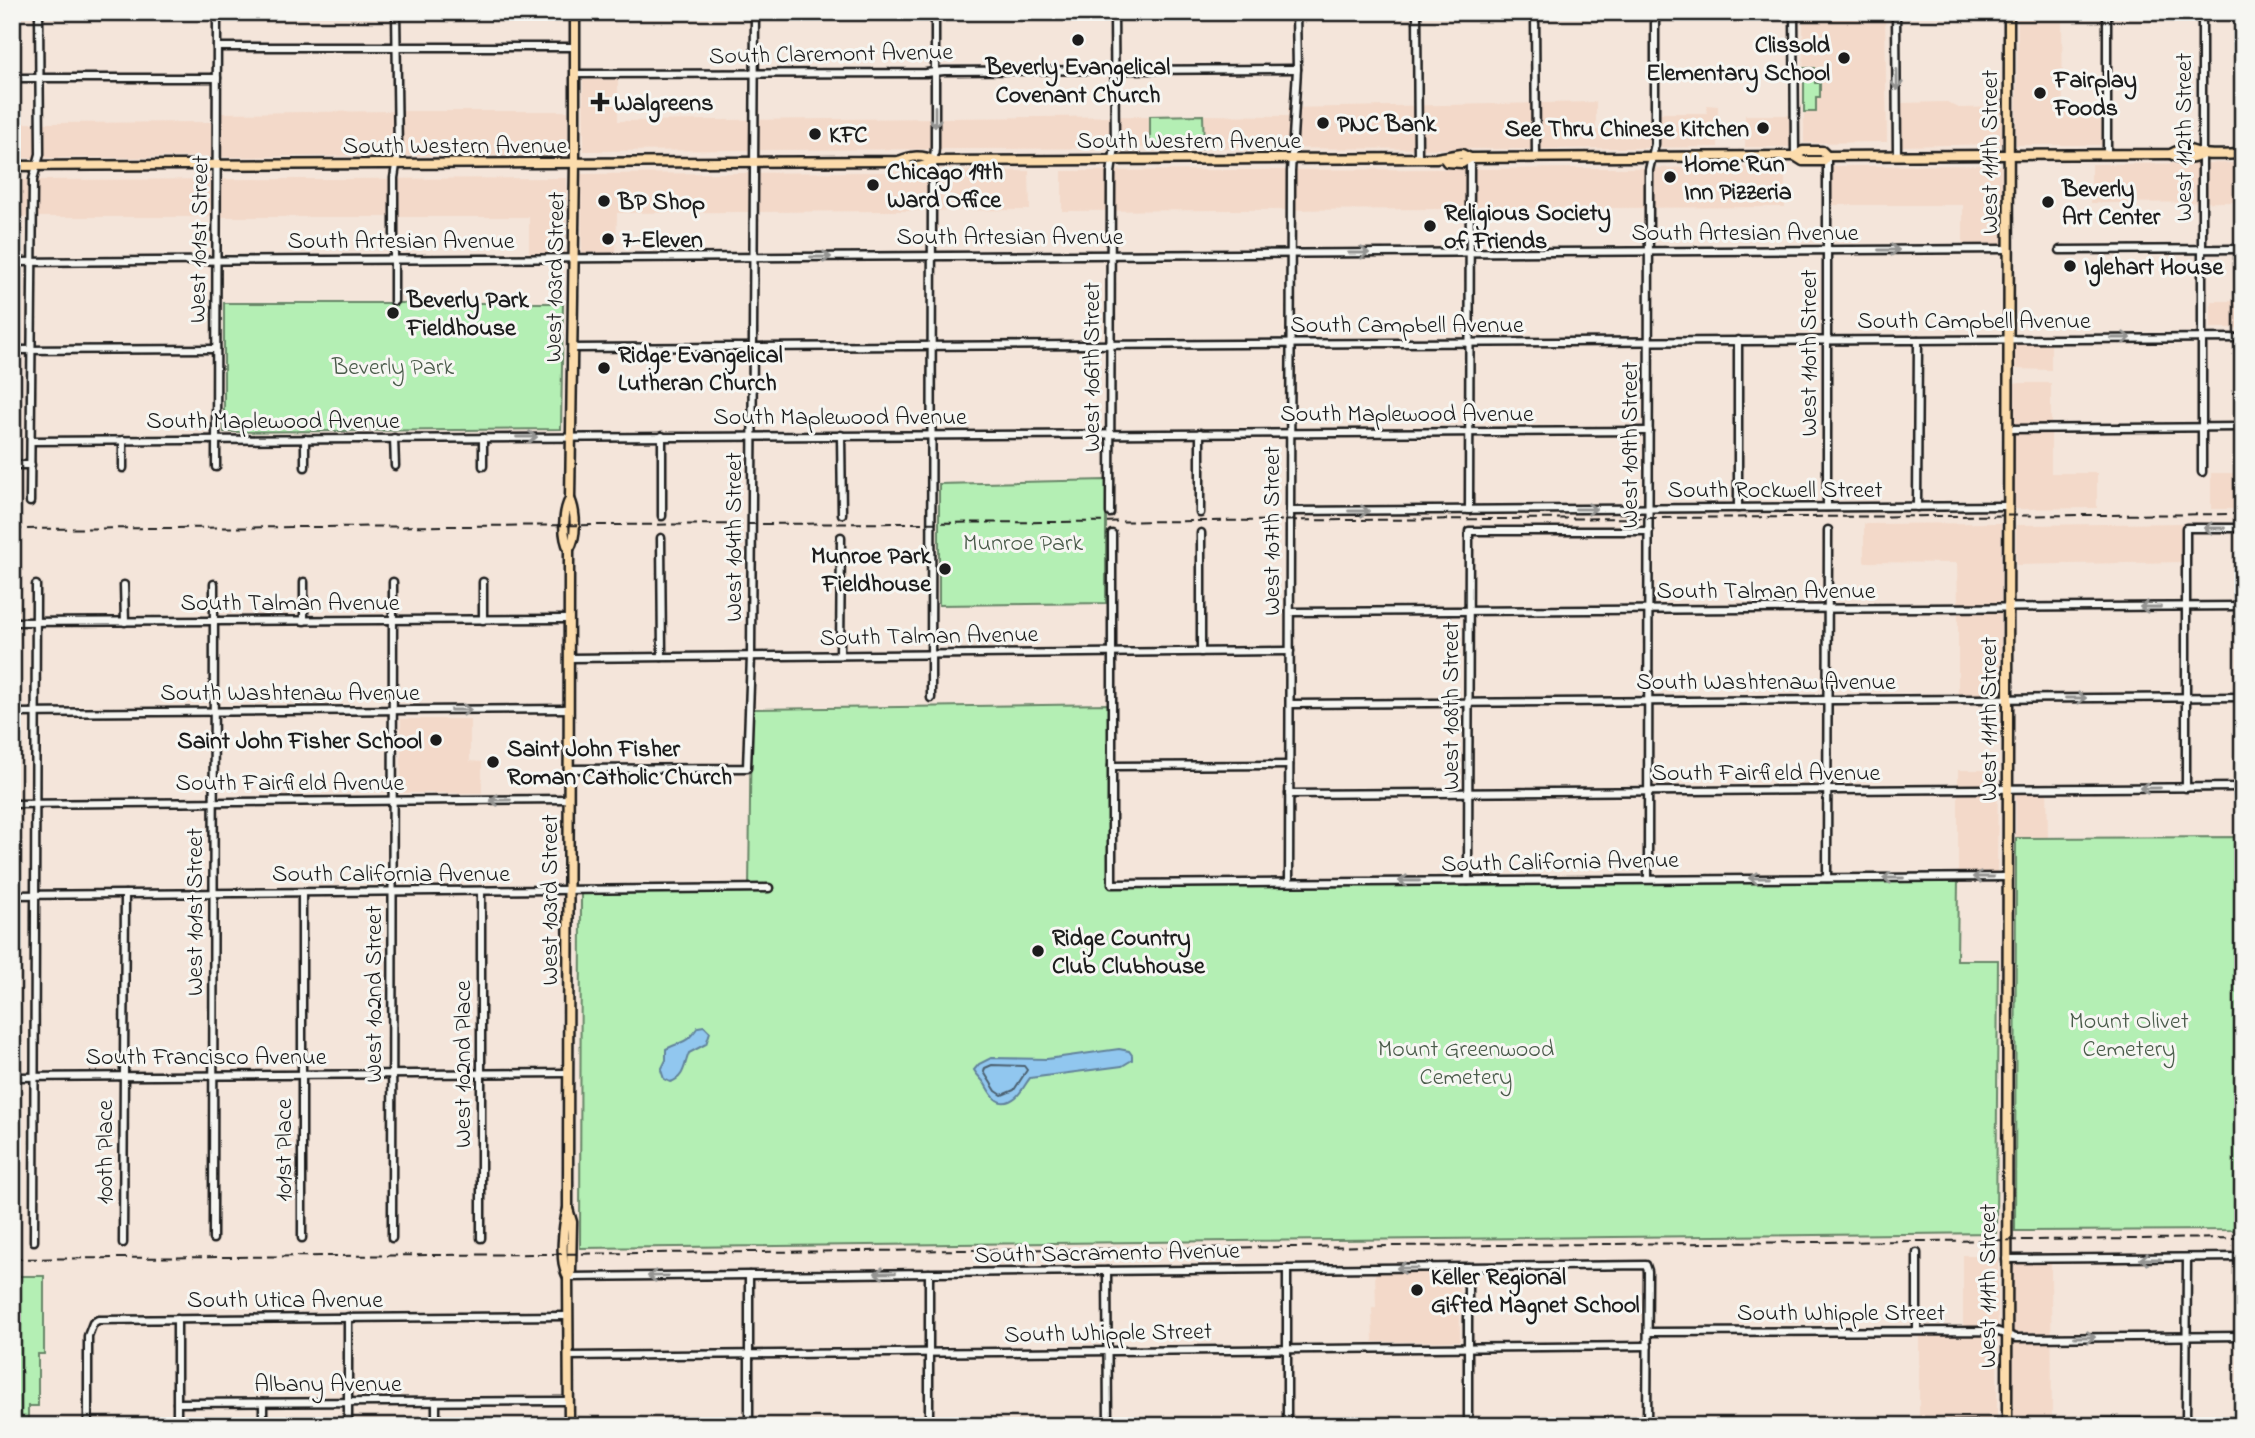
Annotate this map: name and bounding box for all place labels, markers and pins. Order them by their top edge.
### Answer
place label: Clissold Elementary School [1646,29,1831,93]
marker: Beverly Evangelical Covenant Church [1070,32,1086,48]
marker: Clissold Elementary School [1836,50,1852,66]
place label: Beverly Evangelical Covenant Church [985,51,1170,114]
place label: Fairplay Foods [2053,64,2137,127]
marker: Fairplay Foods [2032,85,2048,101]
place label: Walgreens [614,87,713,123]
marker: Walgreens [592,94,608,110]
place label: PNC Bank [1337,108,1437,143]
place label: See Thru Chinese Kitchen [1505,113,1749,148]
marker: PNC Bank [1315,115,1331,131]
place label: KFC [829,119,867,154]
marker: See Thru Chinese Kitchen [1755,120,1771,136]
marker: KFC [807,126,823,142]
place label: Home Run Inn Pizzeria [1684,148,1792,211]
place label: Chicago 19th Ward Office [887,156,1003,219]
marker: Home Run Inn Pizzeria [1662,169,1678,185]
place label: Beverly Art Center [2061,173,2161,236]
marker: Chicago 19th Ward Office [865,177,881,193]
place label: BP Shop [617,186,705,221]
marker: BP Shop [596,193,612,209]
marker: Beverly Art Center [2040,194,2056,210]
place label: Religious Society of Friends [1444,197,1611,260]
marker: Religious Society of Friends [1422,218,1438,234]
place label: 7-Eleven [622,224,703,259]
marker: 7-Eleven [600,231,616,247]
place label: Iglehart House [2084,251,2224,287]
marker: Iglehart House [2062,258,2078,274]
place label: Beverly Park Fieldhouse [406,284,529,347]
marker: Beverly Park Fieldhouse [385,305,401,321]
place label: Ridge Evangelical Lutheran Church [618,339,783,402]
marker: Ridge Evangelical Lutheran Church [596,360,612,376]
place label: Munroe Park Fieldhouse [811,540,932,603]
marker: Munroe Park Fieldhouse [937,561,953,577]
place label: Saint John Fisher School [177,725,422,760]
marker: Saint John Fisher School [428,732,444,748]
place label: Saint John Fisher Roman Catholic Church [507,733,732,796]
marker: Saint John Fisher Roman Catholic Church [485,754,501,770]
place label: Ridge Country Club Clubhouse [1052,922,1206,985]
marker: Ridge Country Club Clubhouse [1030,943,1046,959]
place label: Keller Regional Gifted Magnet School [1431,1261,1640,1325]
marker: Keller Regional Gifted Magnet School [1409,1282,1425,1298]

